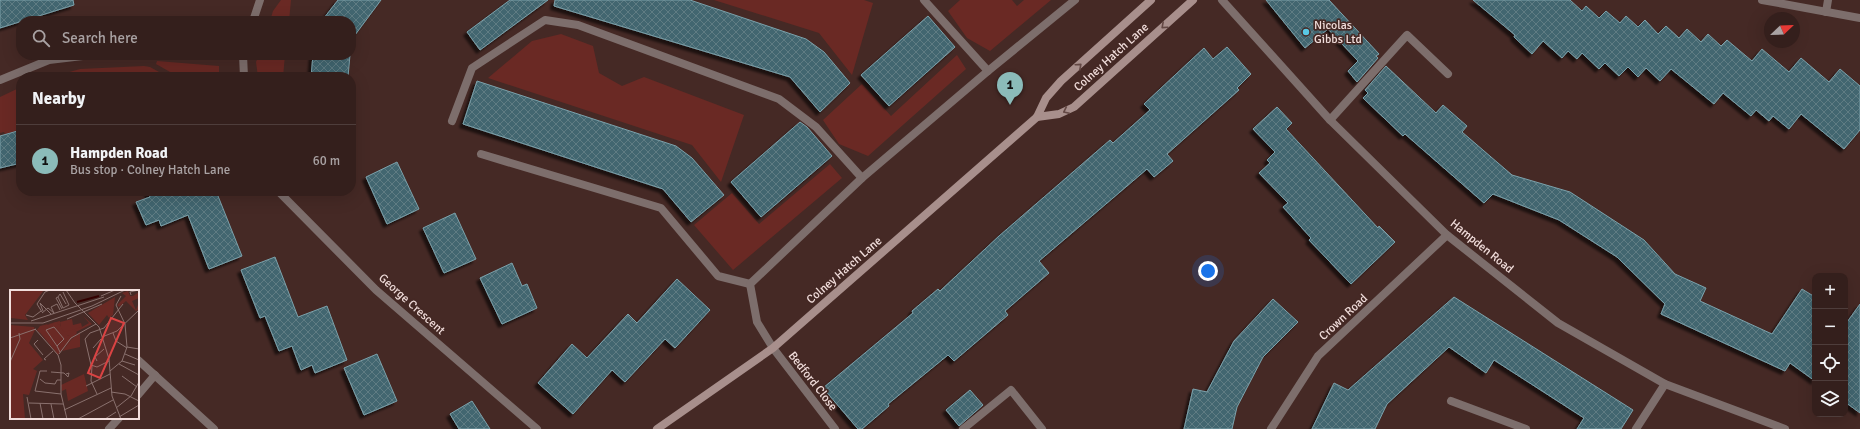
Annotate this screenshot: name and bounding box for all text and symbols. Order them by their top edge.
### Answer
north arrow [1764,12,1800,48]
search box [16,16,356,60]
place label: Nicolas Gibbs Ltd [1314,18,1362,47]
street label: Colney Hatch Lane [1071,20,1152,95]
one-way arrow [1161,21,1169,29]
icon: search [30,27,52,49]
marker: Nicolas Gibbs Ltd [1301,27,1311,37]
text: Search here [62,29,138,47]
one-way arrow [1074,63,1081,70]
pin: 1 [997,72,1023,105]
text: Nearby [32,88,85,109]
one-way arrow [1063,106,1070,114]
text: Hampden Road [70,144,168,162]
text: 1 [41,153,49,169]
text: 60 m [313,153,340,169]
text: Bus stop · Colney Hatch Lane [70,162,230,178]
street label: Hampden Road [1447,216,1516,277]
street label: Colney Hatch Lane [803,233,885,307]
your location [1198,261,1218,281]
street label: George Crescent [375,271,448,338]
map controls [1812,273,1848,417]
button: + [1812,273,1848,309]
inset map [10,290,139,419]
street label: Crown Road [1316,291,1371,344]
button: − [1812,309,1848,345]
button: locate [1812,345,1848,381]
street label: Bedford Close [785,349,840,414]
button: layers [1812,381,1848,417]

